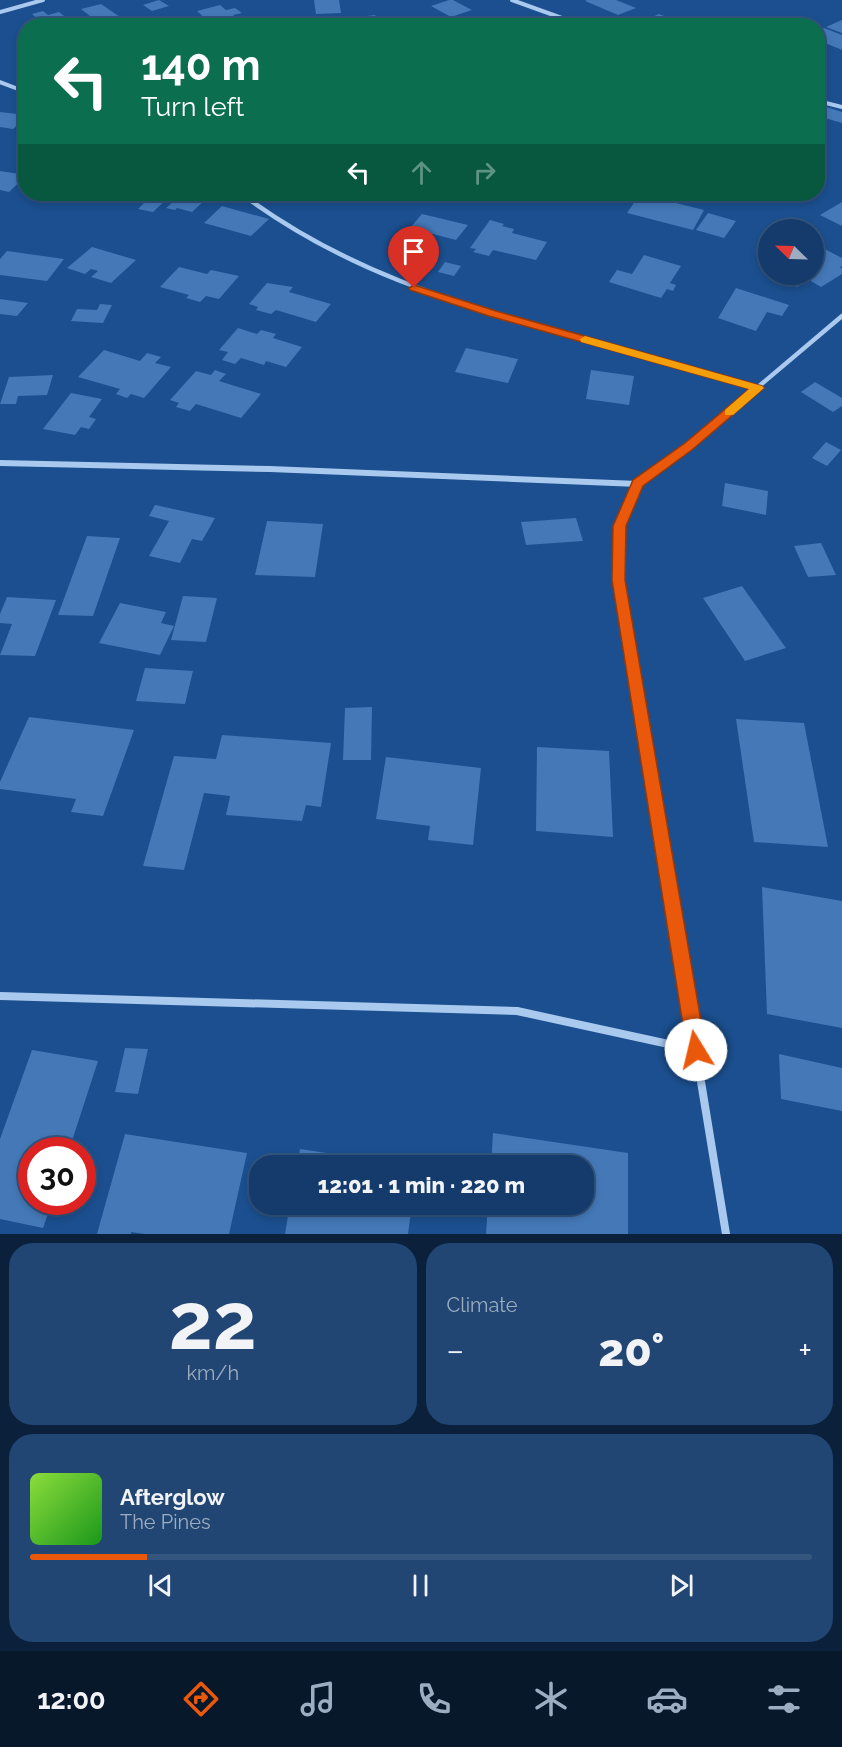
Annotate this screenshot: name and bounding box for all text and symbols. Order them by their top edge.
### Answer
text: 140 m [141,41,261,90]
icon: left [42,42,120,120]
text: Turn left [141,91,244,122]
icon: left [342,156,375,189]
icon: ahead [405,156,438,189]
icon: right [468,156,501,189]
north arrow [758,219,824,285]
map controls [758,219,824,285]
pin [388,226,439,288]
icon: arrive [397,235,430,268]
position arrow [664,1018,728,1082]
speed limit sign: 30 [18,1137,96,1215]
text: 12:01 · 1 min · 220 m [318,1172,525,1198]
text: 22 [169,1276,257,1367]
text: Climate [447,1293,518,1317]
text: 20° [598,1324,664,1377]
text: − [447,1331,464,1370]
text: + [798,1331,812,1370]
text: km/h [186,1361,239,1385]
text: Afterglow [120,1484,225,1510]
text: The Pines [120,1510,211,1534]
icon: previous [144,1569,177,1602]
icon: pause [404,1569,437,1602]
icon: next [665,1569,698,1602]
icon: directions [180,1678,222,1720]
icon: music [297,1678,339,1720]
icon: phone [413,1678,455,1720]
icon: climate [530,1678,572,1720]
icon: car [646,1678,688,1720]
icon: filters [763,1678,805,1720]
text: 12:00 [37,1684,106,1715]

